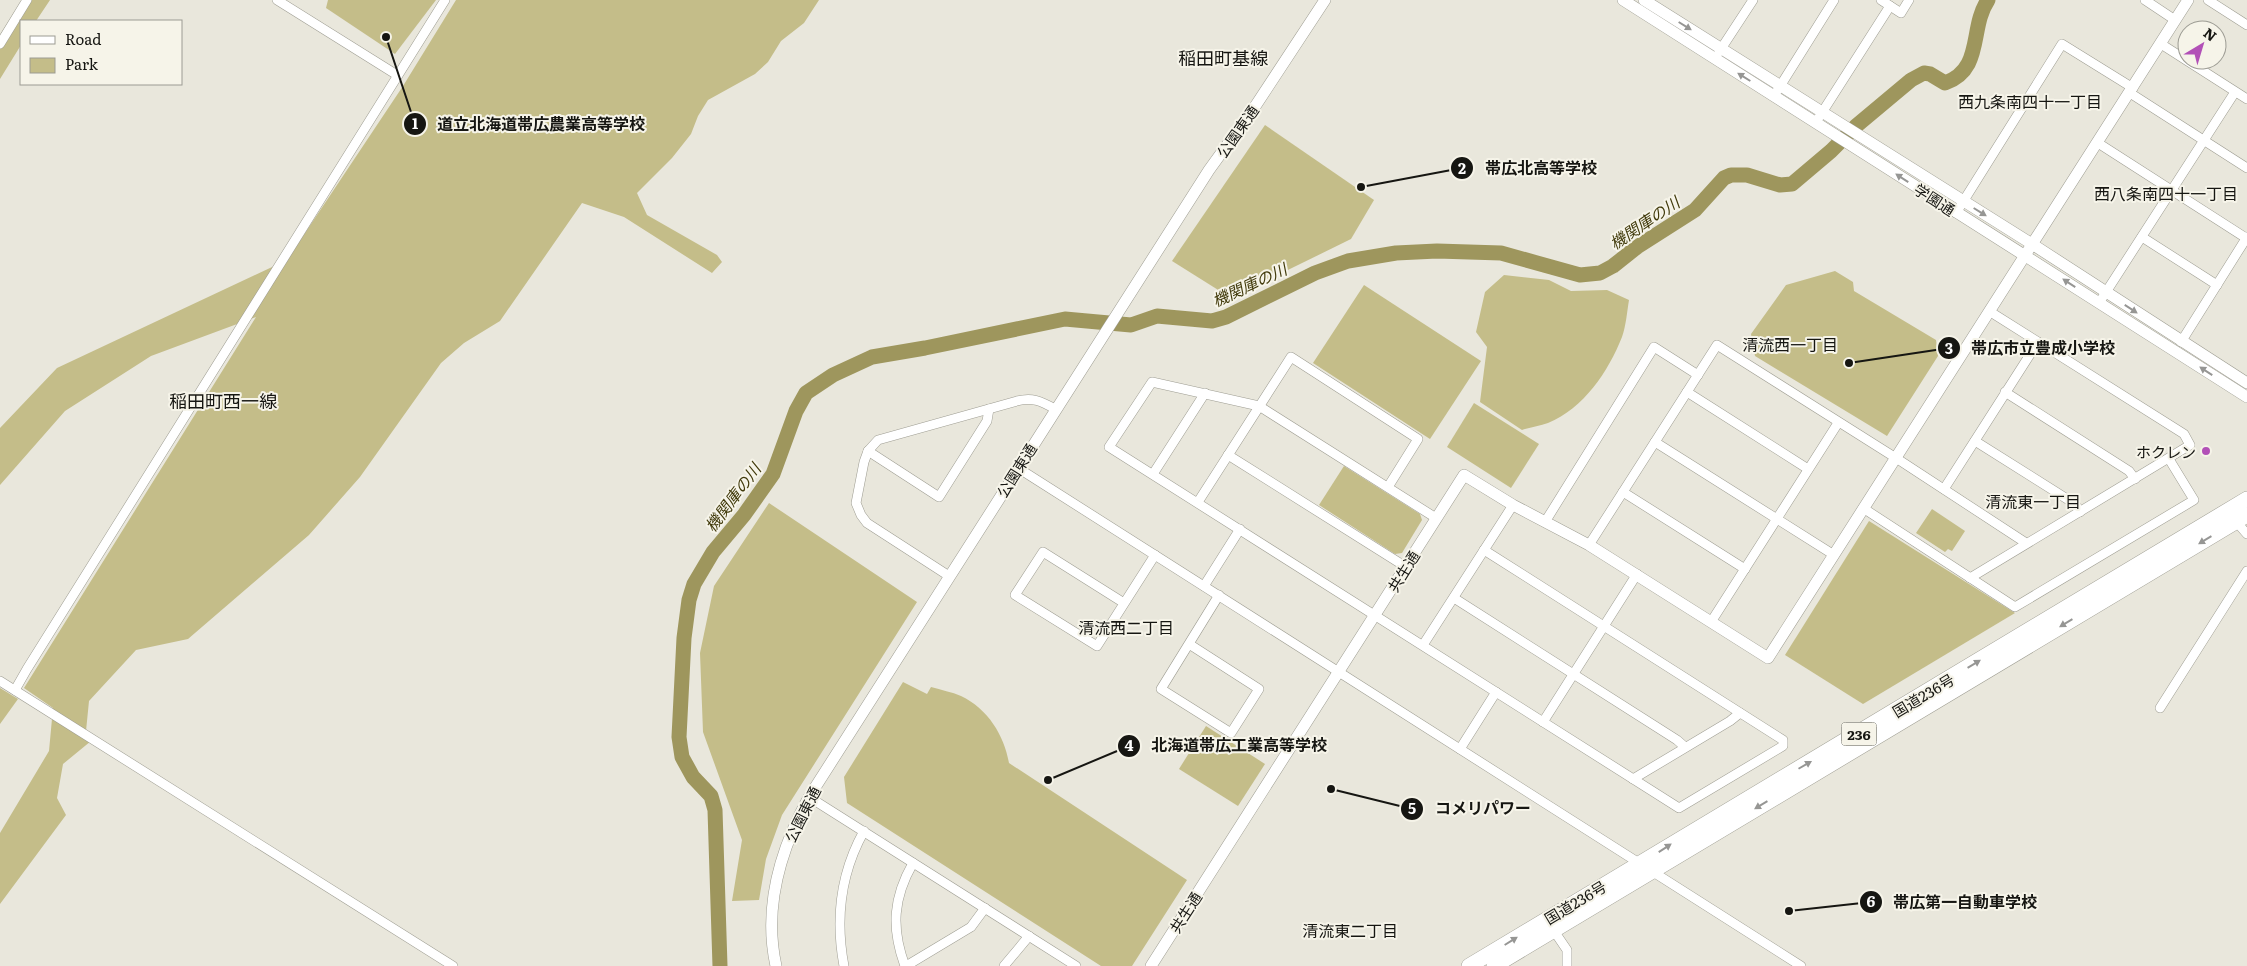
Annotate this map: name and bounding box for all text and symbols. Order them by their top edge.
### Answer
legend [20,20,182,85]
north arrow [2177,20,2227,70]
one-way arrow [1679,21,1692,31]
text: N [2200,22,2222,46]
text: Road [65,27,101,50]
district label: 稲田町基線 [1178,44,1268,71]
text: Park [65,52,99,75]
one-way arrow [1738,72,1751,81]
district label: 西九条南四十一丁目 [1958,89,2102,113]
street label: 公園東通 [1210,100,1264,162]
callout: 道立北海道帯広農業高等学校 [402,109,655,140]
text: 1 [412,111,418,134]
text: 道立北海道帯広農業高等学校 [437,111,645,135]
callout: 帯広北高等学校 [1450,153,1607,184]
text: 帯広北高等学校 [1485,155,1597,179]
text: 2 [1458,156,1466,179]
one-way arrow [1895,173,1909,183]
street label: 学園通 [1910,177,1960,221]
district label: 西八条南四十一丁目 [2094,181,2238,205]
water label: 機関庫の川 [1604,189,1686,254]
one-way arrow [1973,208,1986,217]
water label: 機関庫の川 [1208,255,1292,312]
one-way arrow [2062,279,2076,288]
one-way arrow [2125,304,2138,314]
district label: 清流西一丁目 [1742,332,1838,356]
callout: 帯広市立豊成小学校 [1936,333,2125,364]
text: 帯広市立豊成小学校 [1971,335,2115,359]
text: 3 [1945,336,1953,359]
one-way arrow [2200,366,2213,375]
district label: 稲田町西一線 [169,387,277,414]
street label: 公園東通 [990,438,1042,502]
place label: ホクレン [2136,440,2196,463]
marker: ホクレン [2200,445,2212,457]
water label: 機関庫の川 [698,456,767,536]
district label: 清流東一丁目 [1985,489,2081,513]
one-way arrow [2199,535,2212,544]
street label: 共生通 [1381,546,1425,596]
district label: 清流西二丁目 [1078,615,1174,639]
one-way arrow [2058,619,2073,627]
one-way arrow [1968,659,1981,668]
street label: 国道236号 [1888,667,1958,723]
road number: 236 [1842,722,1876,746]
callout: 北海道帯広工業高等学校 [1116,730,1337,761]
text: 北海道帯広工業高等学校 [1151,732,1327,756]
text: 4 [1124,733,1134,756]
one-way arrow [1798,761,1812,770]
street label: 公園東通 [778,782,826,846]
callout: コメリパワー [1400,793,1541,824]
text: コメリパワー [1435,795,1531,819]
text: 5 [1408,796,1416,819]
one-way arrow [1755,801,1768,810]
one-way arrow [1658,843,1672,852]
street label: 国道236号 [1540,874,1610,930]
street label: 共生通 [1163,887,1207,937]
callout: 帯広第一自動車学校 [1858,887,2047,918]
text: 6 [1867,889,1876,912]
text: 帯広第一自動車学校 [1893,889,2037,913]
district label: 清流東二丁目 [1302,918,1398,942]
one-way arrow [1504,936,1517,945]

